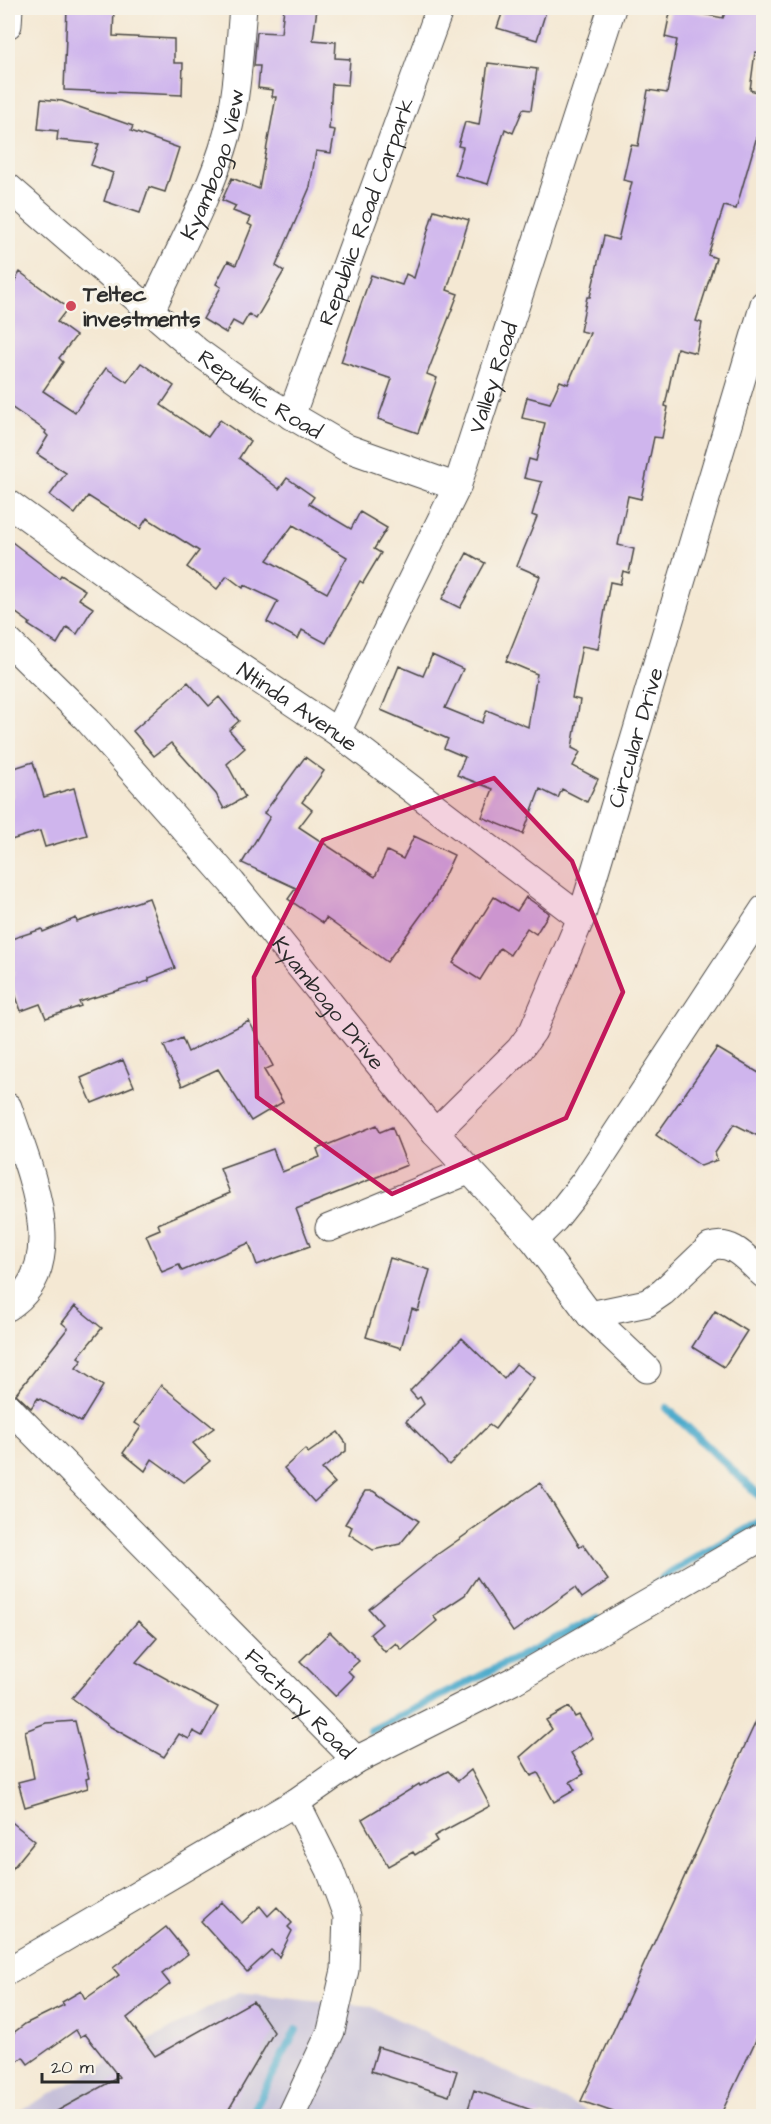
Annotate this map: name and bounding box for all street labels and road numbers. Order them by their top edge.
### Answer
street label: Kyambogo View [173,87,253,245]
street label: Republic Road Carpark [311,93,423,330]
street label: Valley Road [461,318,526,437]
street label: Republic Road [191,343,328,447]
street label: Ntinda Avenue [230,655,364,760]
street label: Circular Drive [601,664,672,812]
street label: Kyambogo Drive [264,930,392,1077]
street label: Factory Road [237,1642,361,1767]

